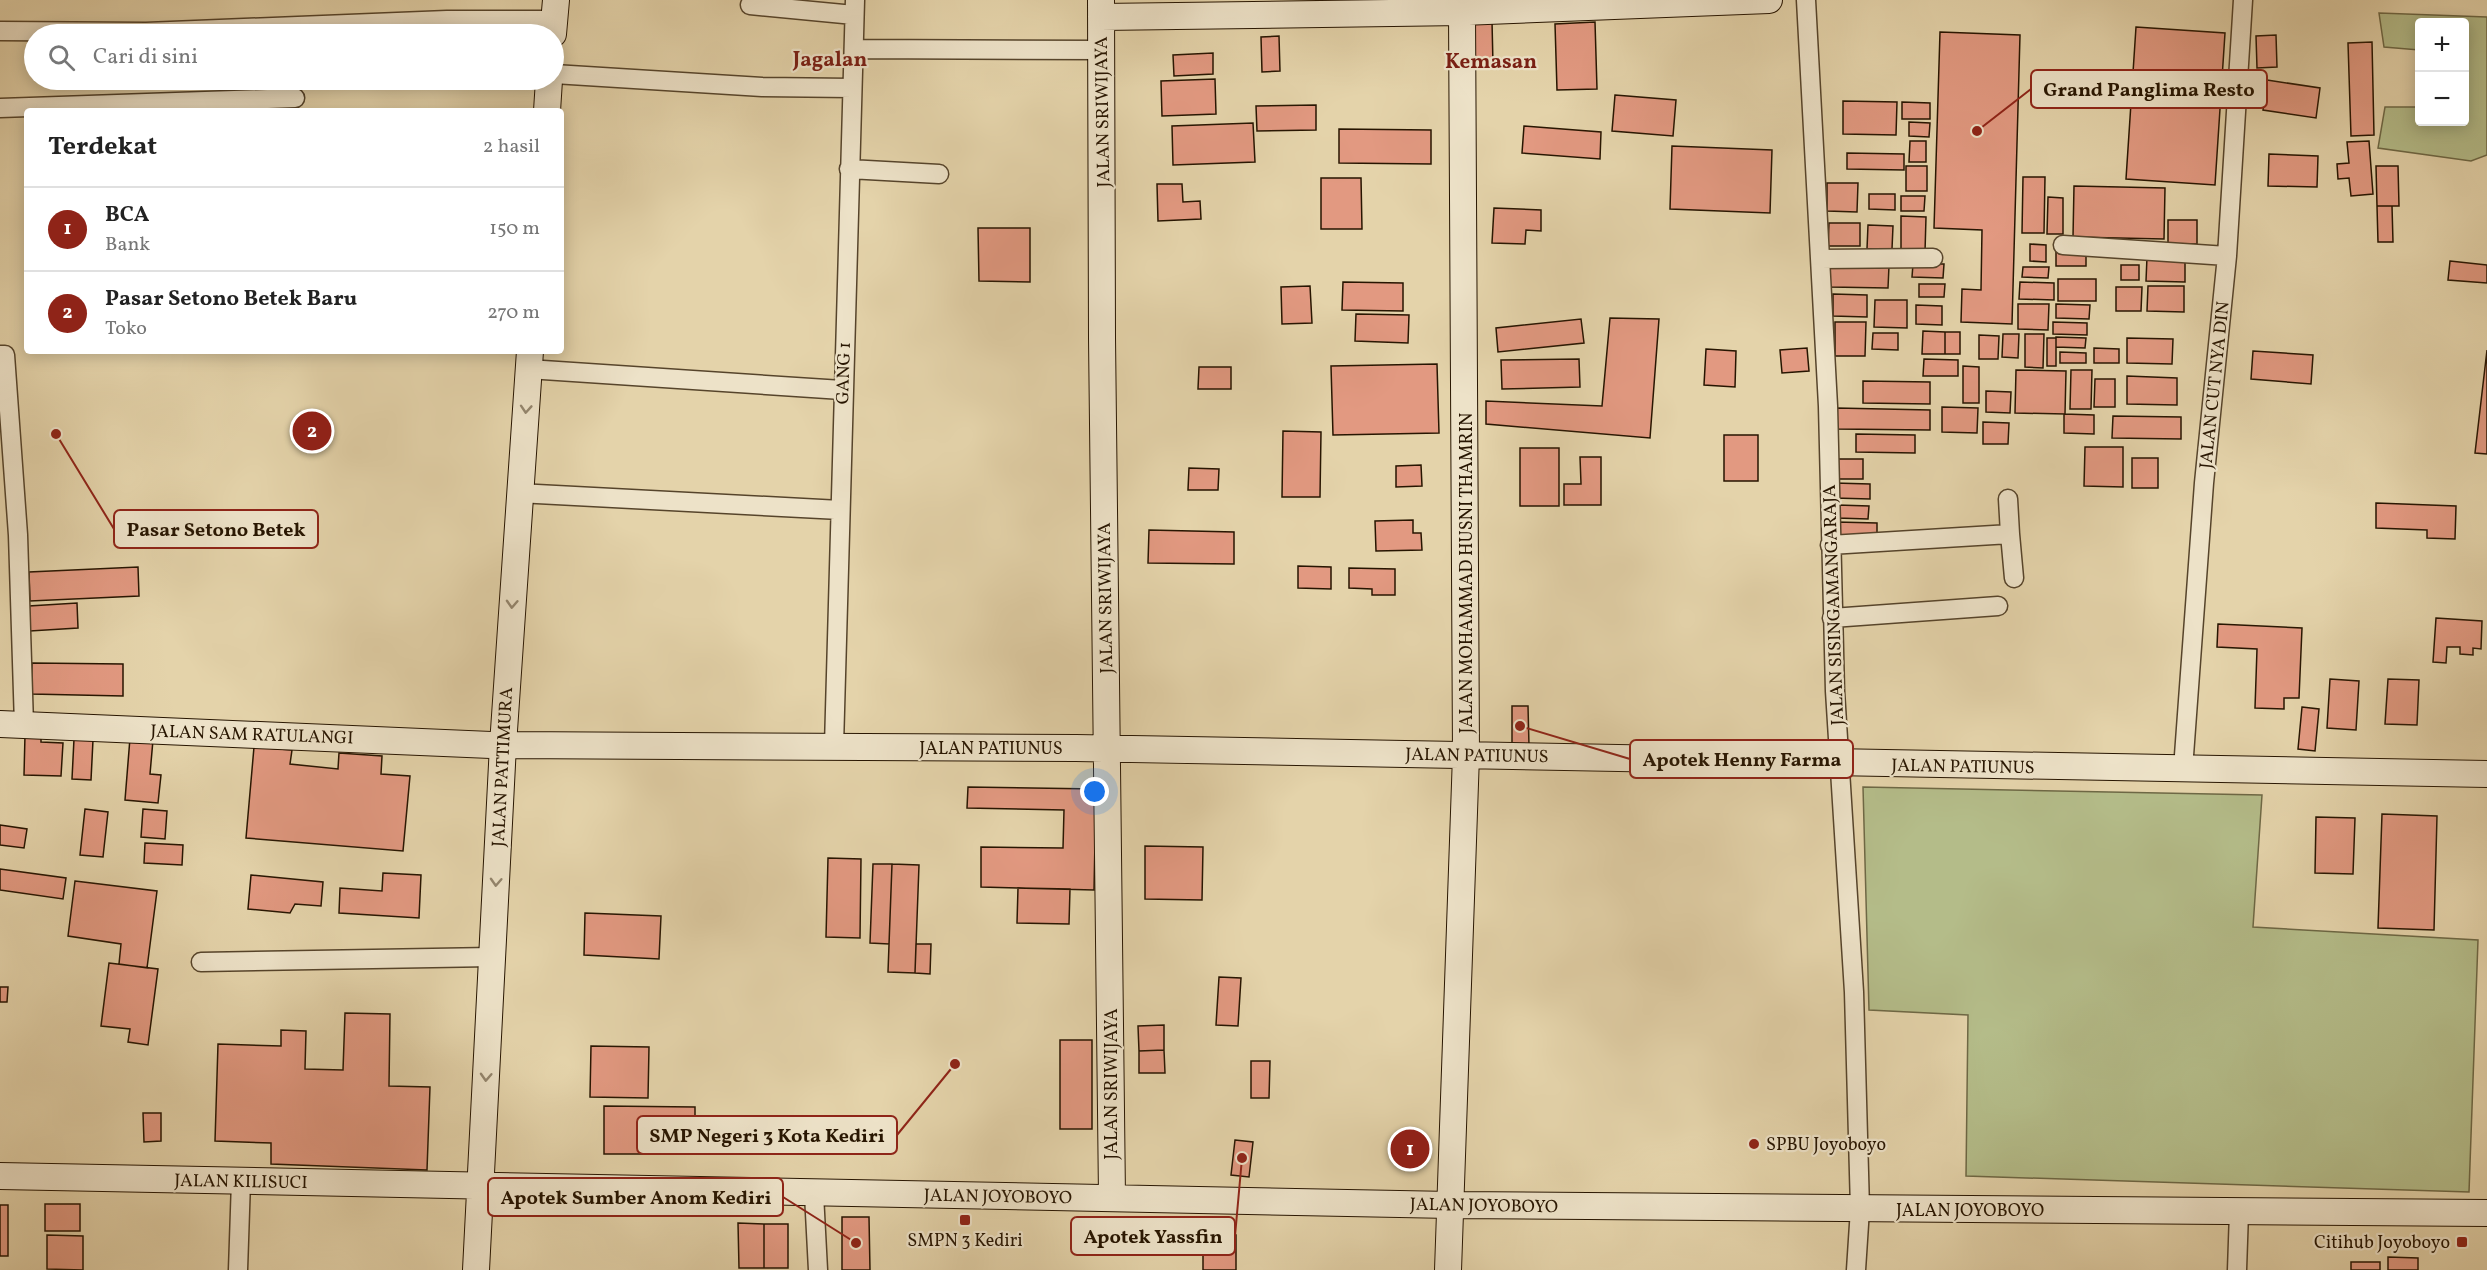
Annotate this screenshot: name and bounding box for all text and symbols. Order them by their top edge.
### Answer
map controls [2415,18,2469,126]
button: + [2415,18,2469,72]
search box [24,24,564,90]
street label: JALAN SRIWIJAYA [1090,36,1117,188]
icon: search [45,41,78,74]
text: Cari di sini [93,42,198,73]
district label: Jagalan [792,46,867,75]
district label: Kemasan [1445,48,1537,77]
callout: Grand Panglima Resto [2031,70,2267,108]
button: − [2415,72,2469,126]
text: Grand Panglima Resto [2043,77,2255,105]
text: Terdekat [48,129,157,165]
text: 2 hasil [483,133,540,161]
text: BCA [105,200,149,231]
text: 1 [63,215,72,243]
text: 150 m [489,215,540,243]
text: Bank [105,231,150,259]
text: Pasar Setono Betek Baru [105,284,357,315]
text: 2 [62,299,73,327]
text: 270 m [487,299,540,327]
street label: JALAN CUT NYA DIN [2194,300,2237,470]
text: Toko [105,315,147,343]
street label: GANG 1 [831,341,858,405]
one-way arrow [519,405,532,414]
pin: 2 [292,408,332,454]
street label: JALAN MOHAMMAD HUSNI THAMRIN [1455,413,1480,733]
street label: JALAN SISINGAMANGARAJA [1818,484,1851,726]
callout: Pasar Setono Betek [114,510,318,548]
text: Pasar Setono Betek [126,517,306,545]
street label: JALAN SRIWIJAYA [1093,522,1120,674]
one-way arrow [505,599,518,608]
street label: JALAN PATTIMURA [487,686,520,848]
street label: JALAN SAM RATULANGI [150,719,354,752]
street label: JALAN PATIUNUS [919,737,1063,762]
callout: Apotek Henny Farma [1630,740,1853,778]
street label: JALAN PATIUNUS [1405,743,1549,770]
text: Apotek Henny Farma [1643,747,1841,775]
street label: JALAN PATIUNUS [1891,754,2035,781]
your location [1080,777,1109,806]
one-way arrow [489,878,502,887]
street label: JALAN SRIWIJAYA [1100,1008,1125,1160]
one-way arrow [479,1073,492,1082]
callout: SMP Negeri 3 Kota Kediri [637,1116,897,1154]
text: SMP Negeri 3 Kota Kediri [649,1123,885,1151]
pin: 1 [1390,1126,1430,1172]
place label: SPBU Joyoboyo [1766,1133,1886,1158]
marker: SPBU Joyoboyo [1747,1137,1761,1151]
street label: JALAN KILISUCI [174,1169,308,1196]
callout: Apotek Sumber Anom Kediri [488,1178,783,1216]
street label: JALAN JOYOBOYO [924,1184,1072,1211]
text: Apotek Sumber Anom Kediri [500,1185,772,1213]
street label: JALAN JOYOBOYO [1410,1193,1558,1220]
street label: JALAN JOYOBOYO [1896,1199,2044,1224]
marker: SMPN 3 Kediri [958,1213,972,1227]
callout: Apotek Yassfin [1071,1217,1235,1255]
text: Apotek Yassfin [1083,1224,1223,1252]
place label: SMPN 3 Kediri [907,1229,1023,1254]
place label: Citihub Joyoboyo [2314,1231,2450,1256]
marker: Citihub Joyoboyo [2455,1235,2469,1249]

